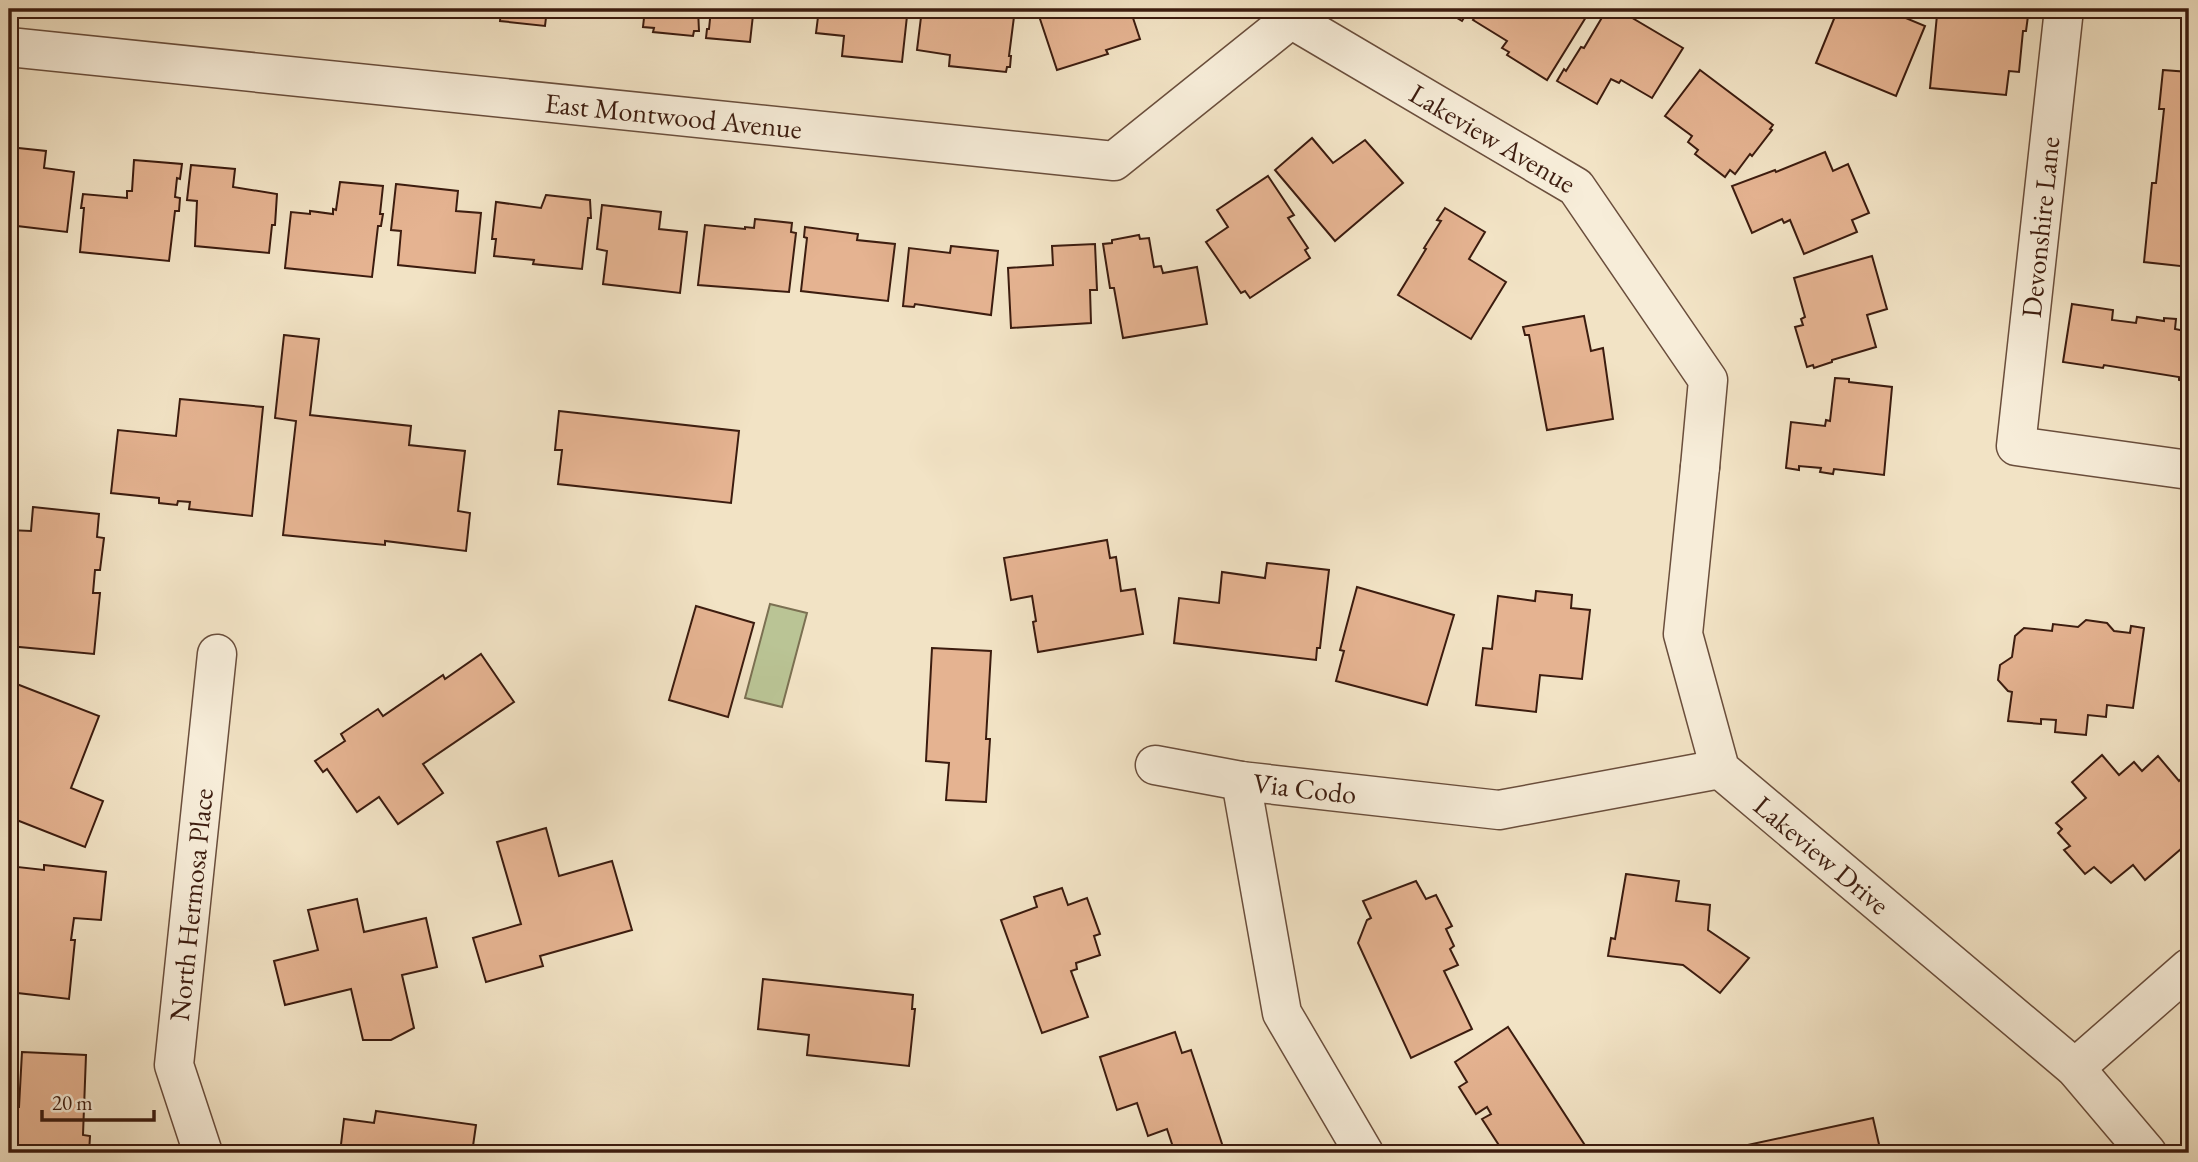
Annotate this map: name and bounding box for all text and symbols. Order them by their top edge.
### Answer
street label: Lakeview Avenue [1403,75,1583,201]
street label: East Montwood Avenue [543,84,804,147]
street label: Devonshire Lane [2013,135,2067,319]
street label: Via Codo [1251,764,1358,812]
street label: North Hermosa Place [161,786,221,1023]
street label: Lakeview Drive [1747,787,1897,922]
scale bar [42,1078,154,1122]
text: 20 m [52,1089,93,1116]

